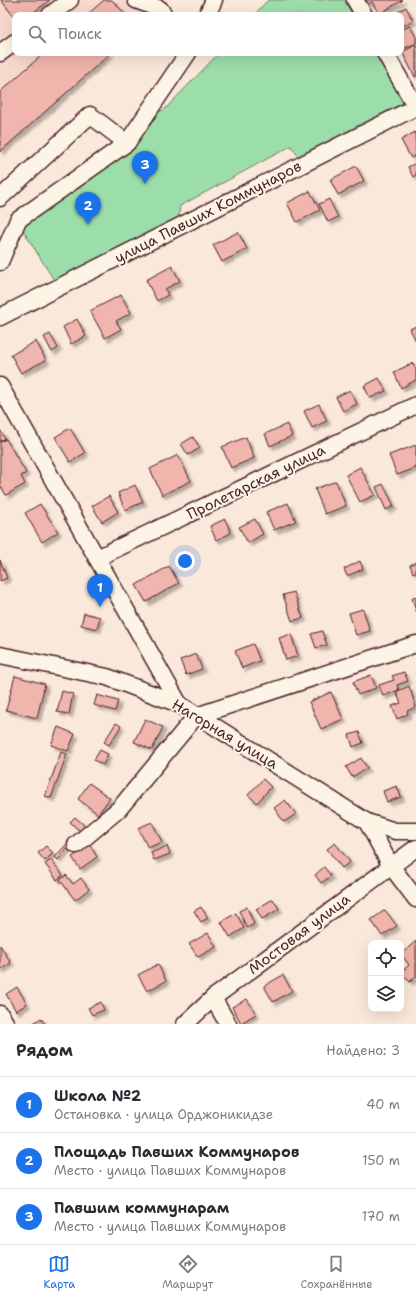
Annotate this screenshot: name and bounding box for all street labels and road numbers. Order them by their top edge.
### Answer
street label: улица Павших Коммунаров [111,156,305,268]
street label: Пролетарская улица [183,439,329,524]
street label: Нагорная улица [168,694,282,774]
street label: Мостовая улица [244,889,355,979]

